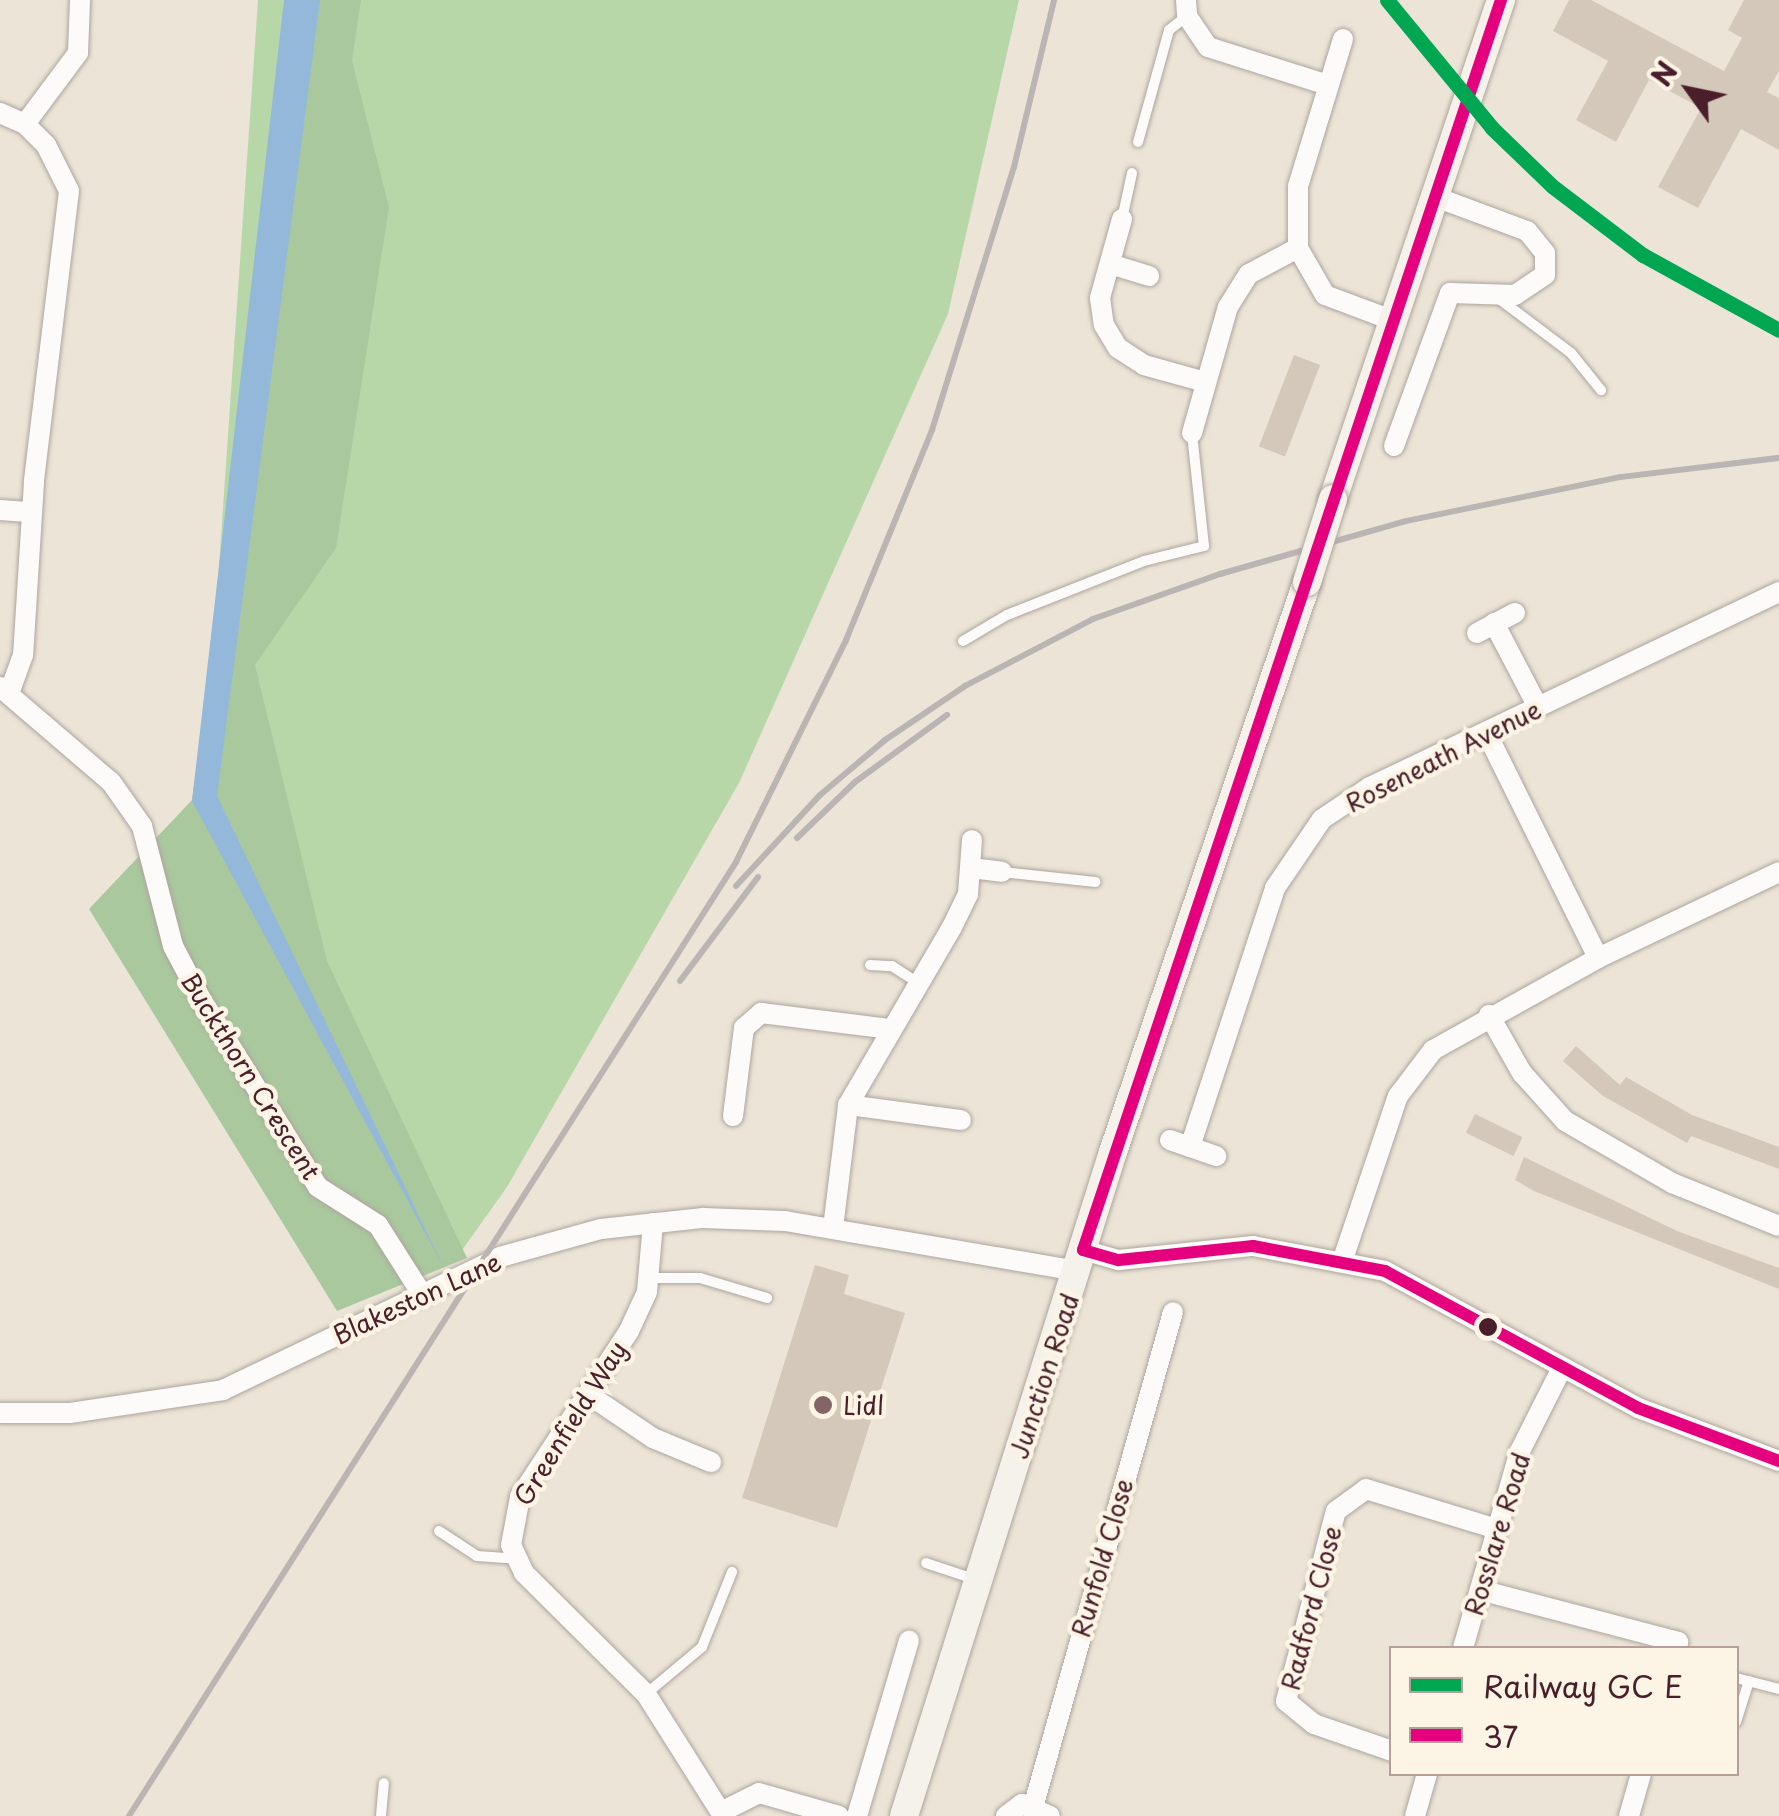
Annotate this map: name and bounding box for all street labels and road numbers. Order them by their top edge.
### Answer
street label: Roseneath Avenue [1339,693,1547,819]
street label: Buckthorn Crescent [175,967,327,1185]
street label: Blakeston Lane [328,1246,506,1350]
street label: Junction Road [1003,1290,1085,1462]
street label: Greenfield Way [507,1335,633,1511]
street label: Rosslare Road [1458,1449,1536,1619]
street label: Runfold Close [1065,1475,1139,1641]
street label: Radford Close [1275,1522,1347,1694]

